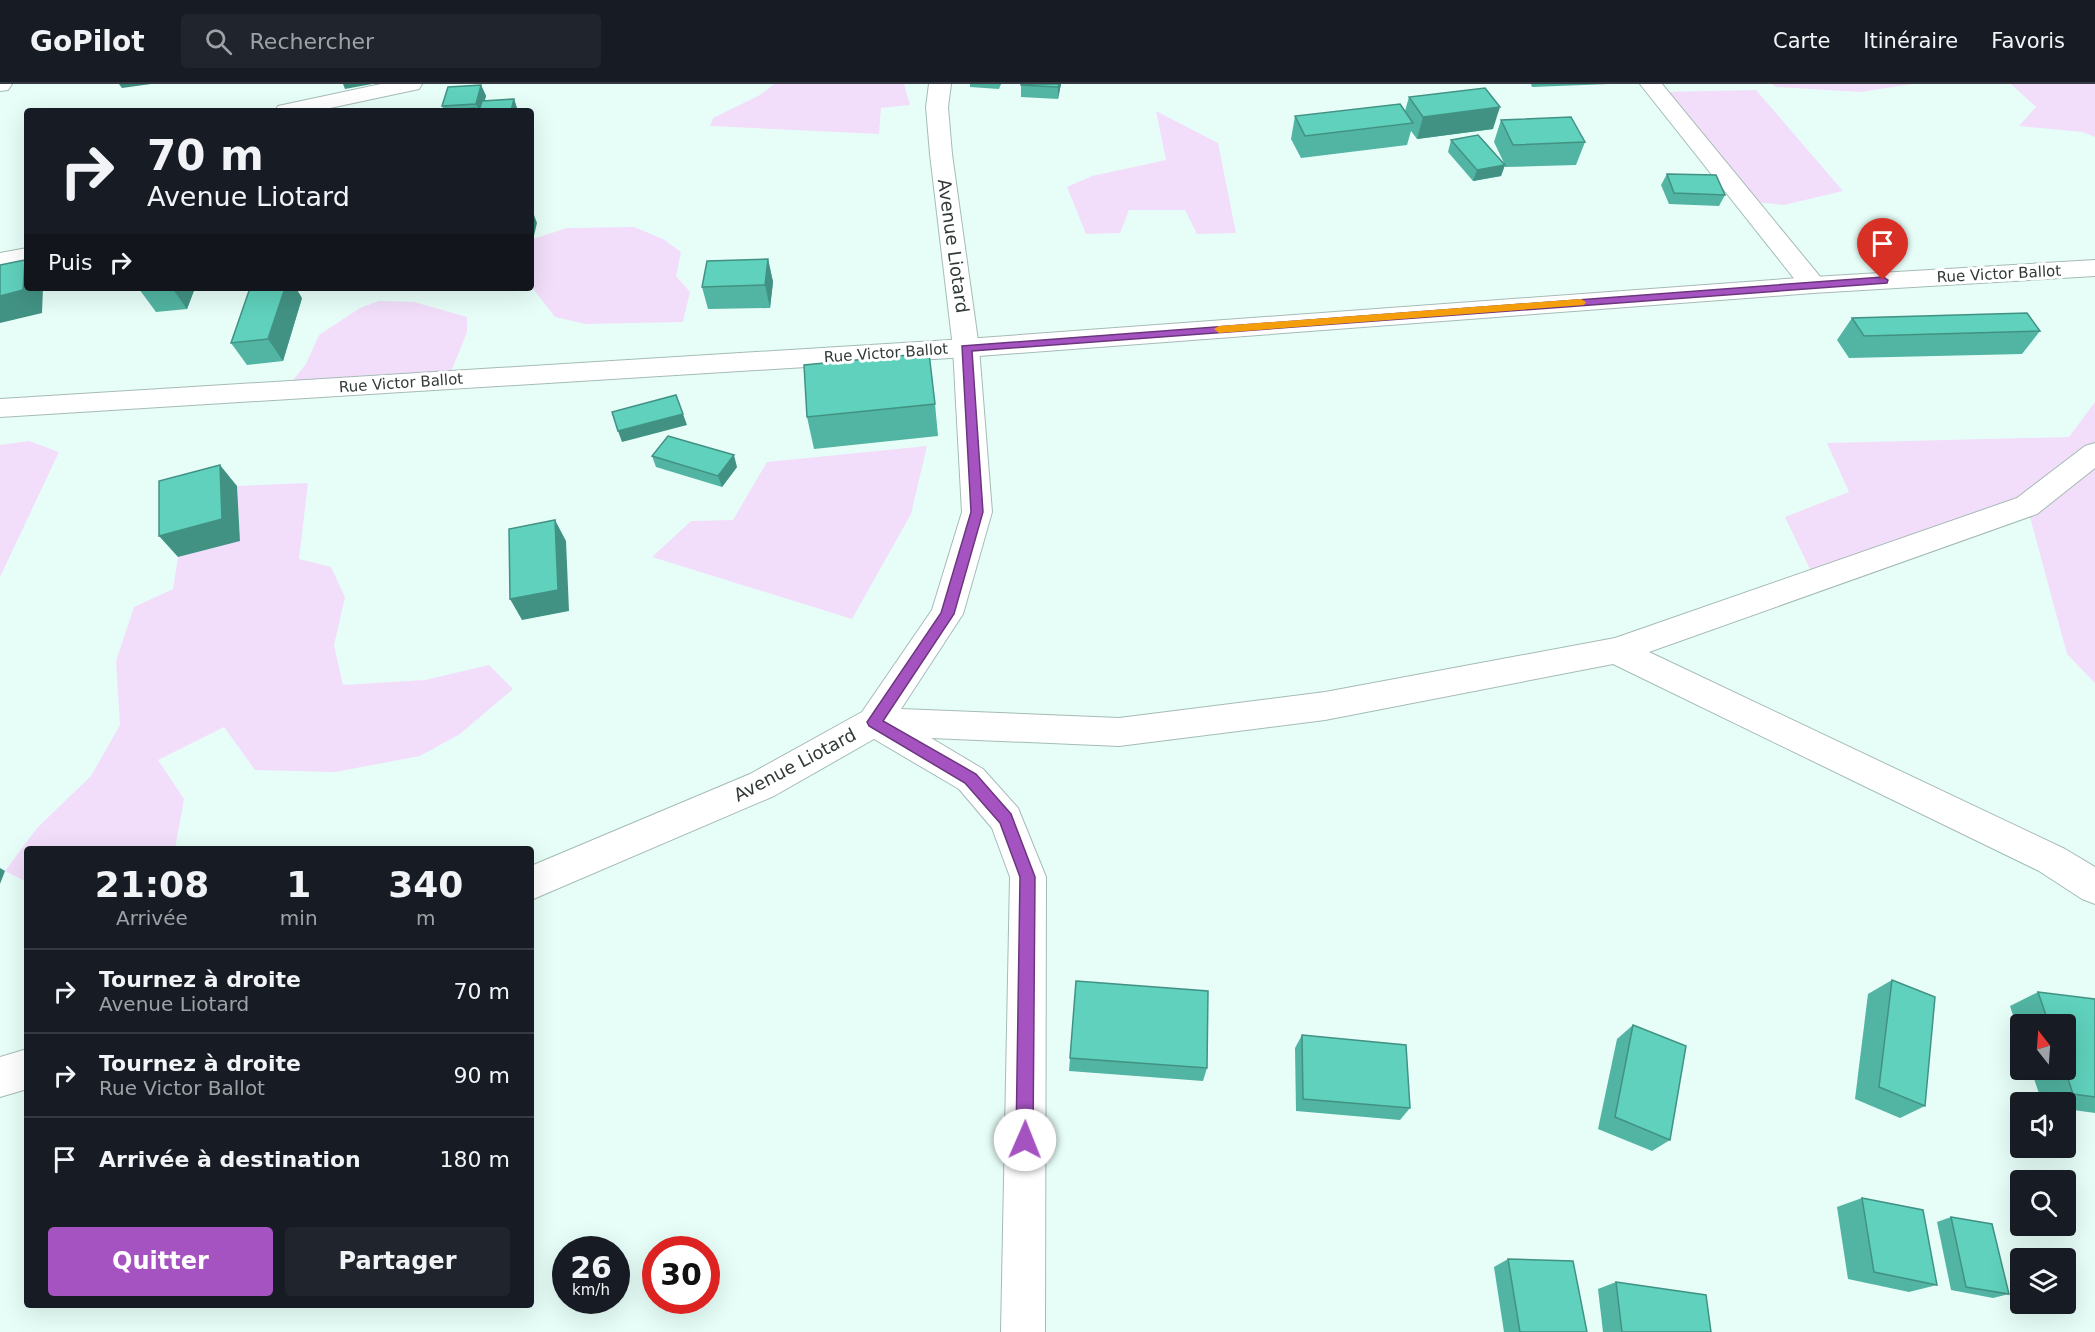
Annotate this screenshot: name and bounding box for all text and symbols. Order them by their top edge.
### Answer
search box [181,14,601,68]
text: GoPilot [30,25,145,58]
icon: search [202,25,235,58]
text: Rechercher [250,29,374,54]
text: Carte [1773,29,1830,53]
text: Itinéraire [1863,29,1958,53]
text: Favoris [1991,29,2065,53]
text: 70 m [147,131,264,180]
icon: right [48,132,126,210]
street label: Avenue Liotard [934,178,973,314]
text: Avenue Liotard [147,181,350,212]
pin [1857,218,1908,280]
icon: arrive [1866,227,1899,260]
icon: right [104,246,137,279]
text: Puis [48,250,92,275]
street label: Rue Victor Ballot [1936,262,2062,286]
street label: Rue Victor Ballot [823,340,949,366]
street label: Rue Victor Ballot [338,370,464,396]
street label: Avenue Liotard [730,724,859,806]
text: 21:08 [95,864,209,905]
text: 1 [286,864,311,905]
text: 340 [388,864,463,905]
text: Arrivée [116,906,188,930]
text: min [280,906,318,930]
text: m [416,906,436,930]
text: Tournez à droite [99,967,301,992]
icon: right [48,975,81,1008]
text: 70 m [454,979,510,1004]
text: Avenue Liotard [99,992,249,1016]
north arrow [2010,1014,2076,1080]
map controls [2010,1014,2076,1314]
text: Tournez à droite [99,1051,301,1076]
icon: right [48,1059,81,1092]
text: 90 m [454,1063,510,1088]
text: Rue Victor Ballot [99,1076,265,1100]
button: sound [2010,1092,2076,1158]
position arrow [993,1108,1057,1172]
icon: arrive [48,1143,81,1176]
text: Arrivée à destination [99,1147,361,1172]
text: 180 m [440,1147,510,1172]
button: search [2010,1170,2076,1236]
button: Quitter [48,1227,273,1296]
button: Partager [285,1227,510,1296]
speed limit sign: 30 [642,1236,720,1314]
button: layers [2010,1248,2076,1314]
text: 26 [570,1250,612,1285]
text: km/h [572,1281,610,1299]

